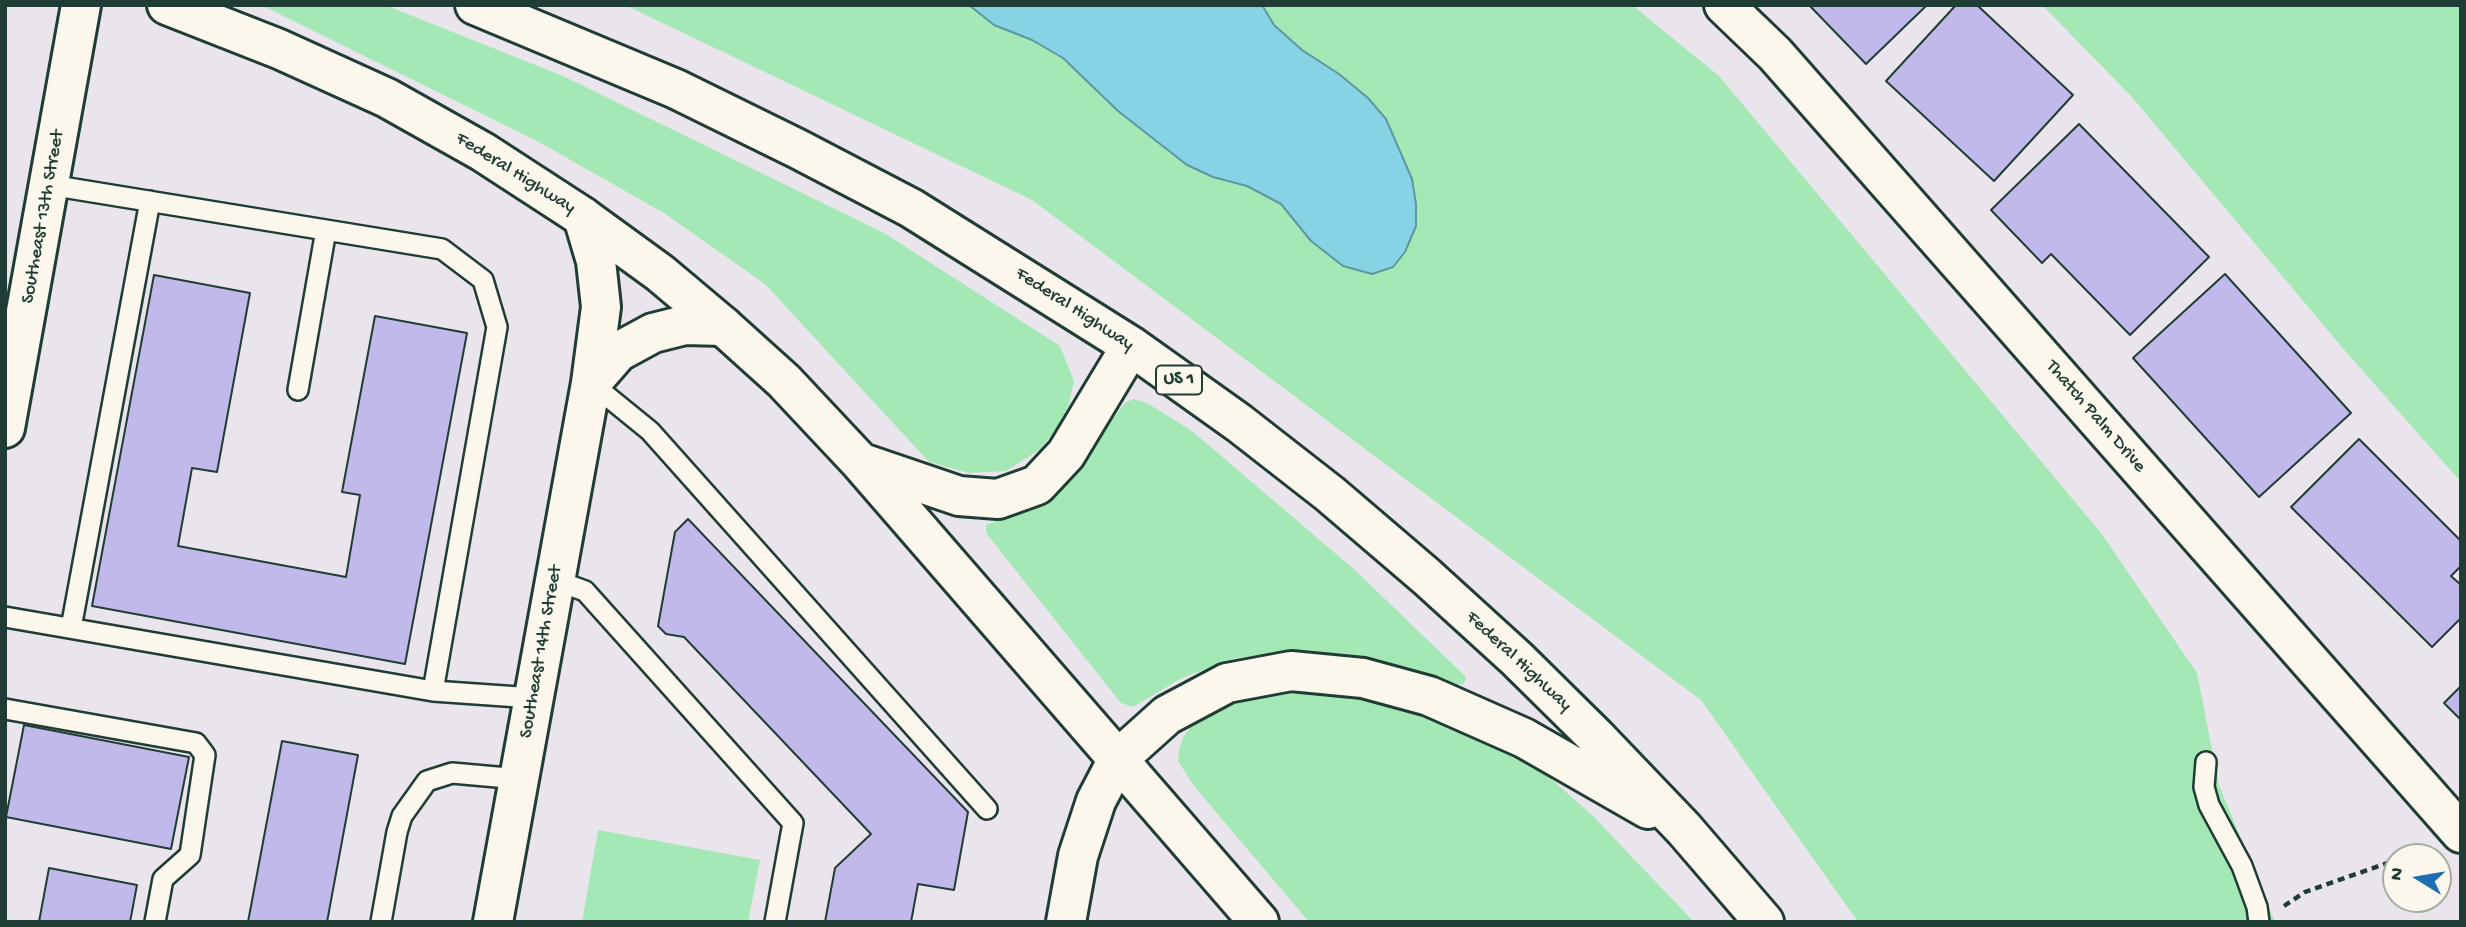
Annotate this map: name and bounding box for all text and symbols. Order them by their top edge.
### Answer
street label: Southeast 13th Street [18,128,70,306]
street label: Federal Highway [451,128,579,220]
street label: Federal Highway [1010,263,1138,357]
street label: Thatch Palm Drive [2040,356,2150,478]
road number: US 1 [1156,366,1202,394]
street label: Southeast 14th Street [516,564,568,740]
street label: Federal Highway [1460,607,1576,717]
north arrow [2382,843,2452,913]
text: N [2385,866,2410,883]

